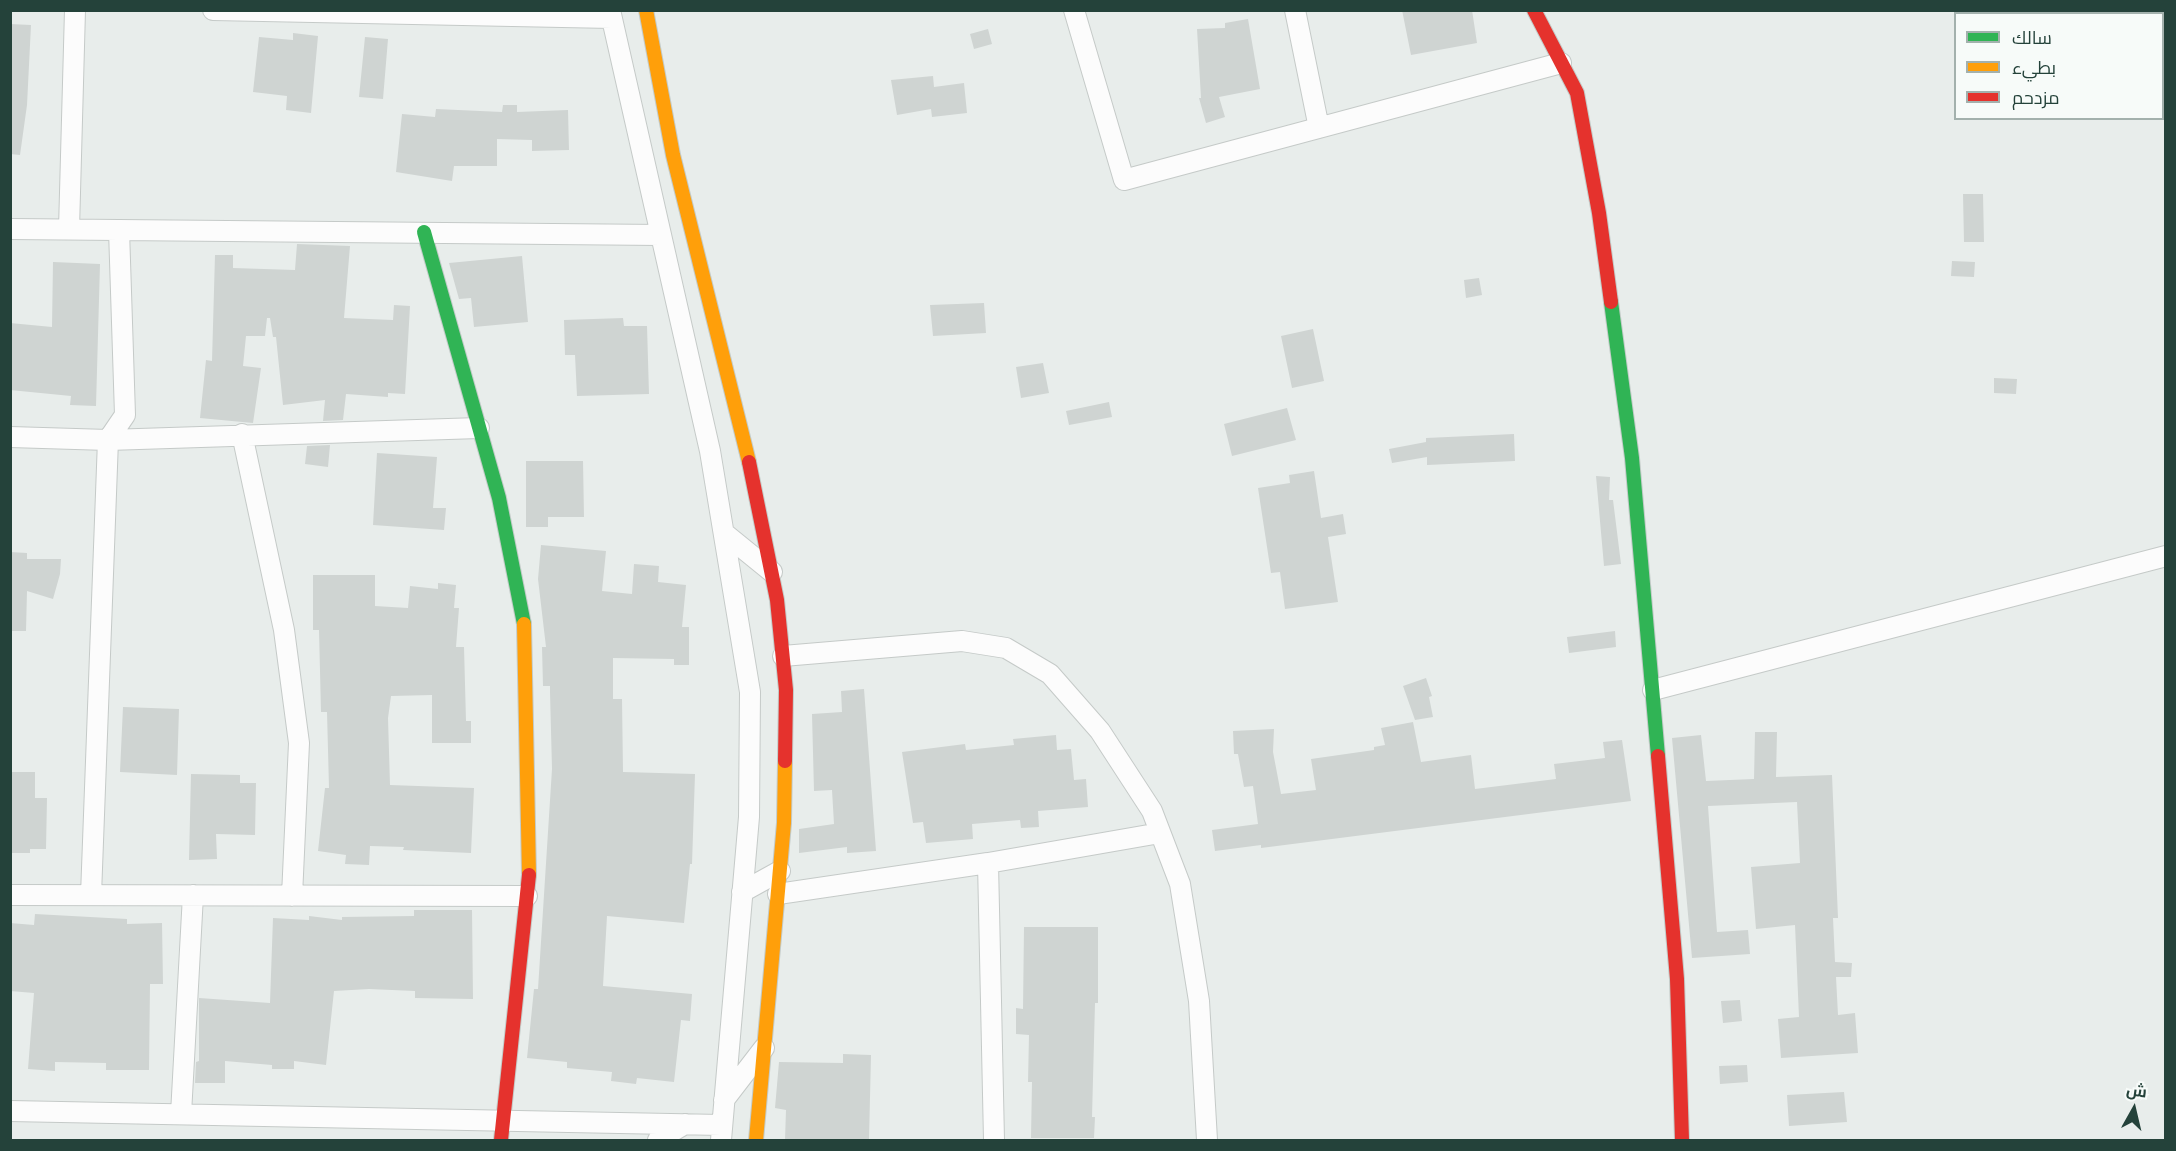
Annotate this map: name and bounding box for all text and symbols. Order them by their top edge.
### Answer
legend [1954,12,2164,120]
text: سالك [2012,26,2052,50]
text: بطيء [2012,56,2056,80]
text: مزدحم [2012,86,2060,110]
north arrow [2104,1079,2164,1139]
text: ش [2125,1079,2148,1103]

